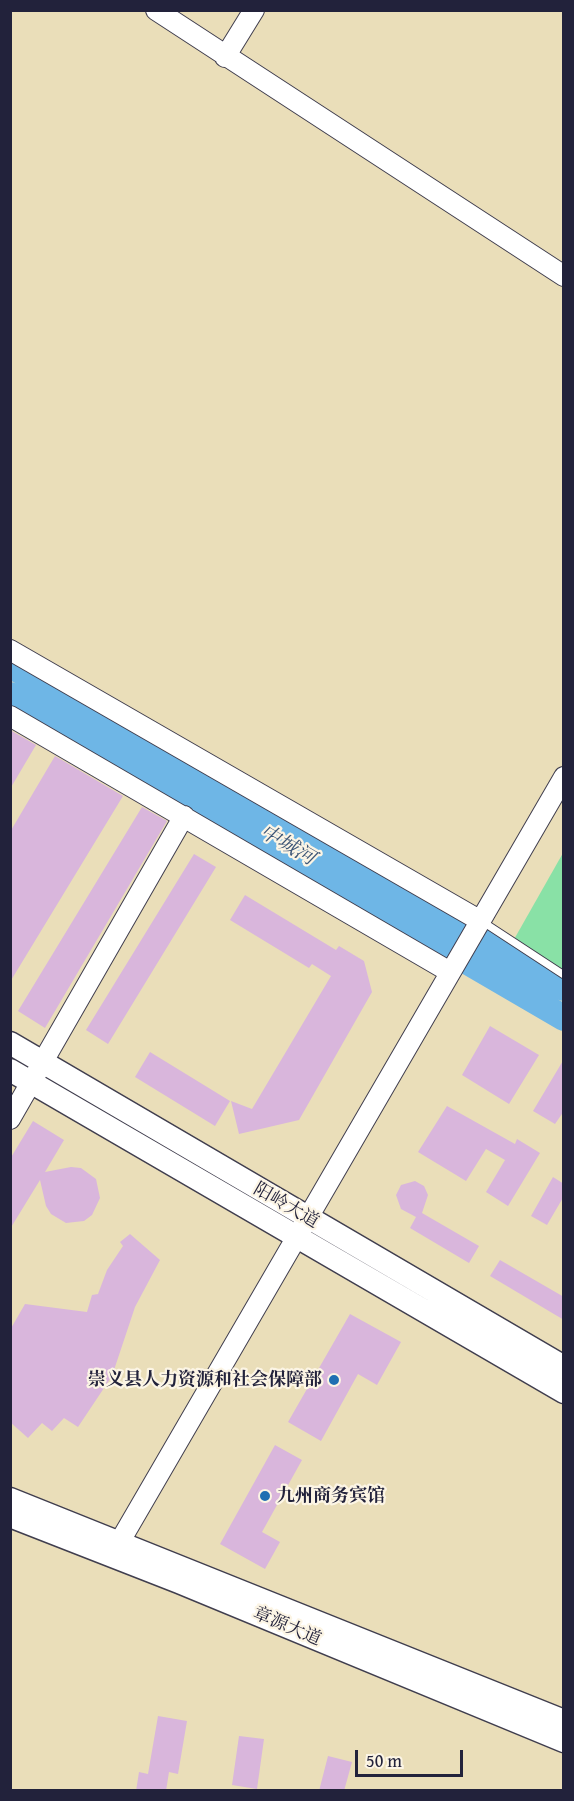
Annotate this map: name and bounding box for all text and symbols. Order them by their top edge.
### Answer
water label: 中城河 [255,821,319,871]
street label: 阳岭大道 [249,1179,323,1233]
place label: 崇义县人力资源和社会保障部 [88,1369,322,1391]
marker: 崇义县人力资源和社会保障部 [327,1373,341,1387]
place label: 九州商务宾馆 [277,1485,385,1507]
marker: 九州商务宾馆 [258,1489,272,1503]
street label: 章源大道 [250,1603,324,1651]
scale bar [358,1738,466,1776]
text: 50 m [366,1747,402,1774]

